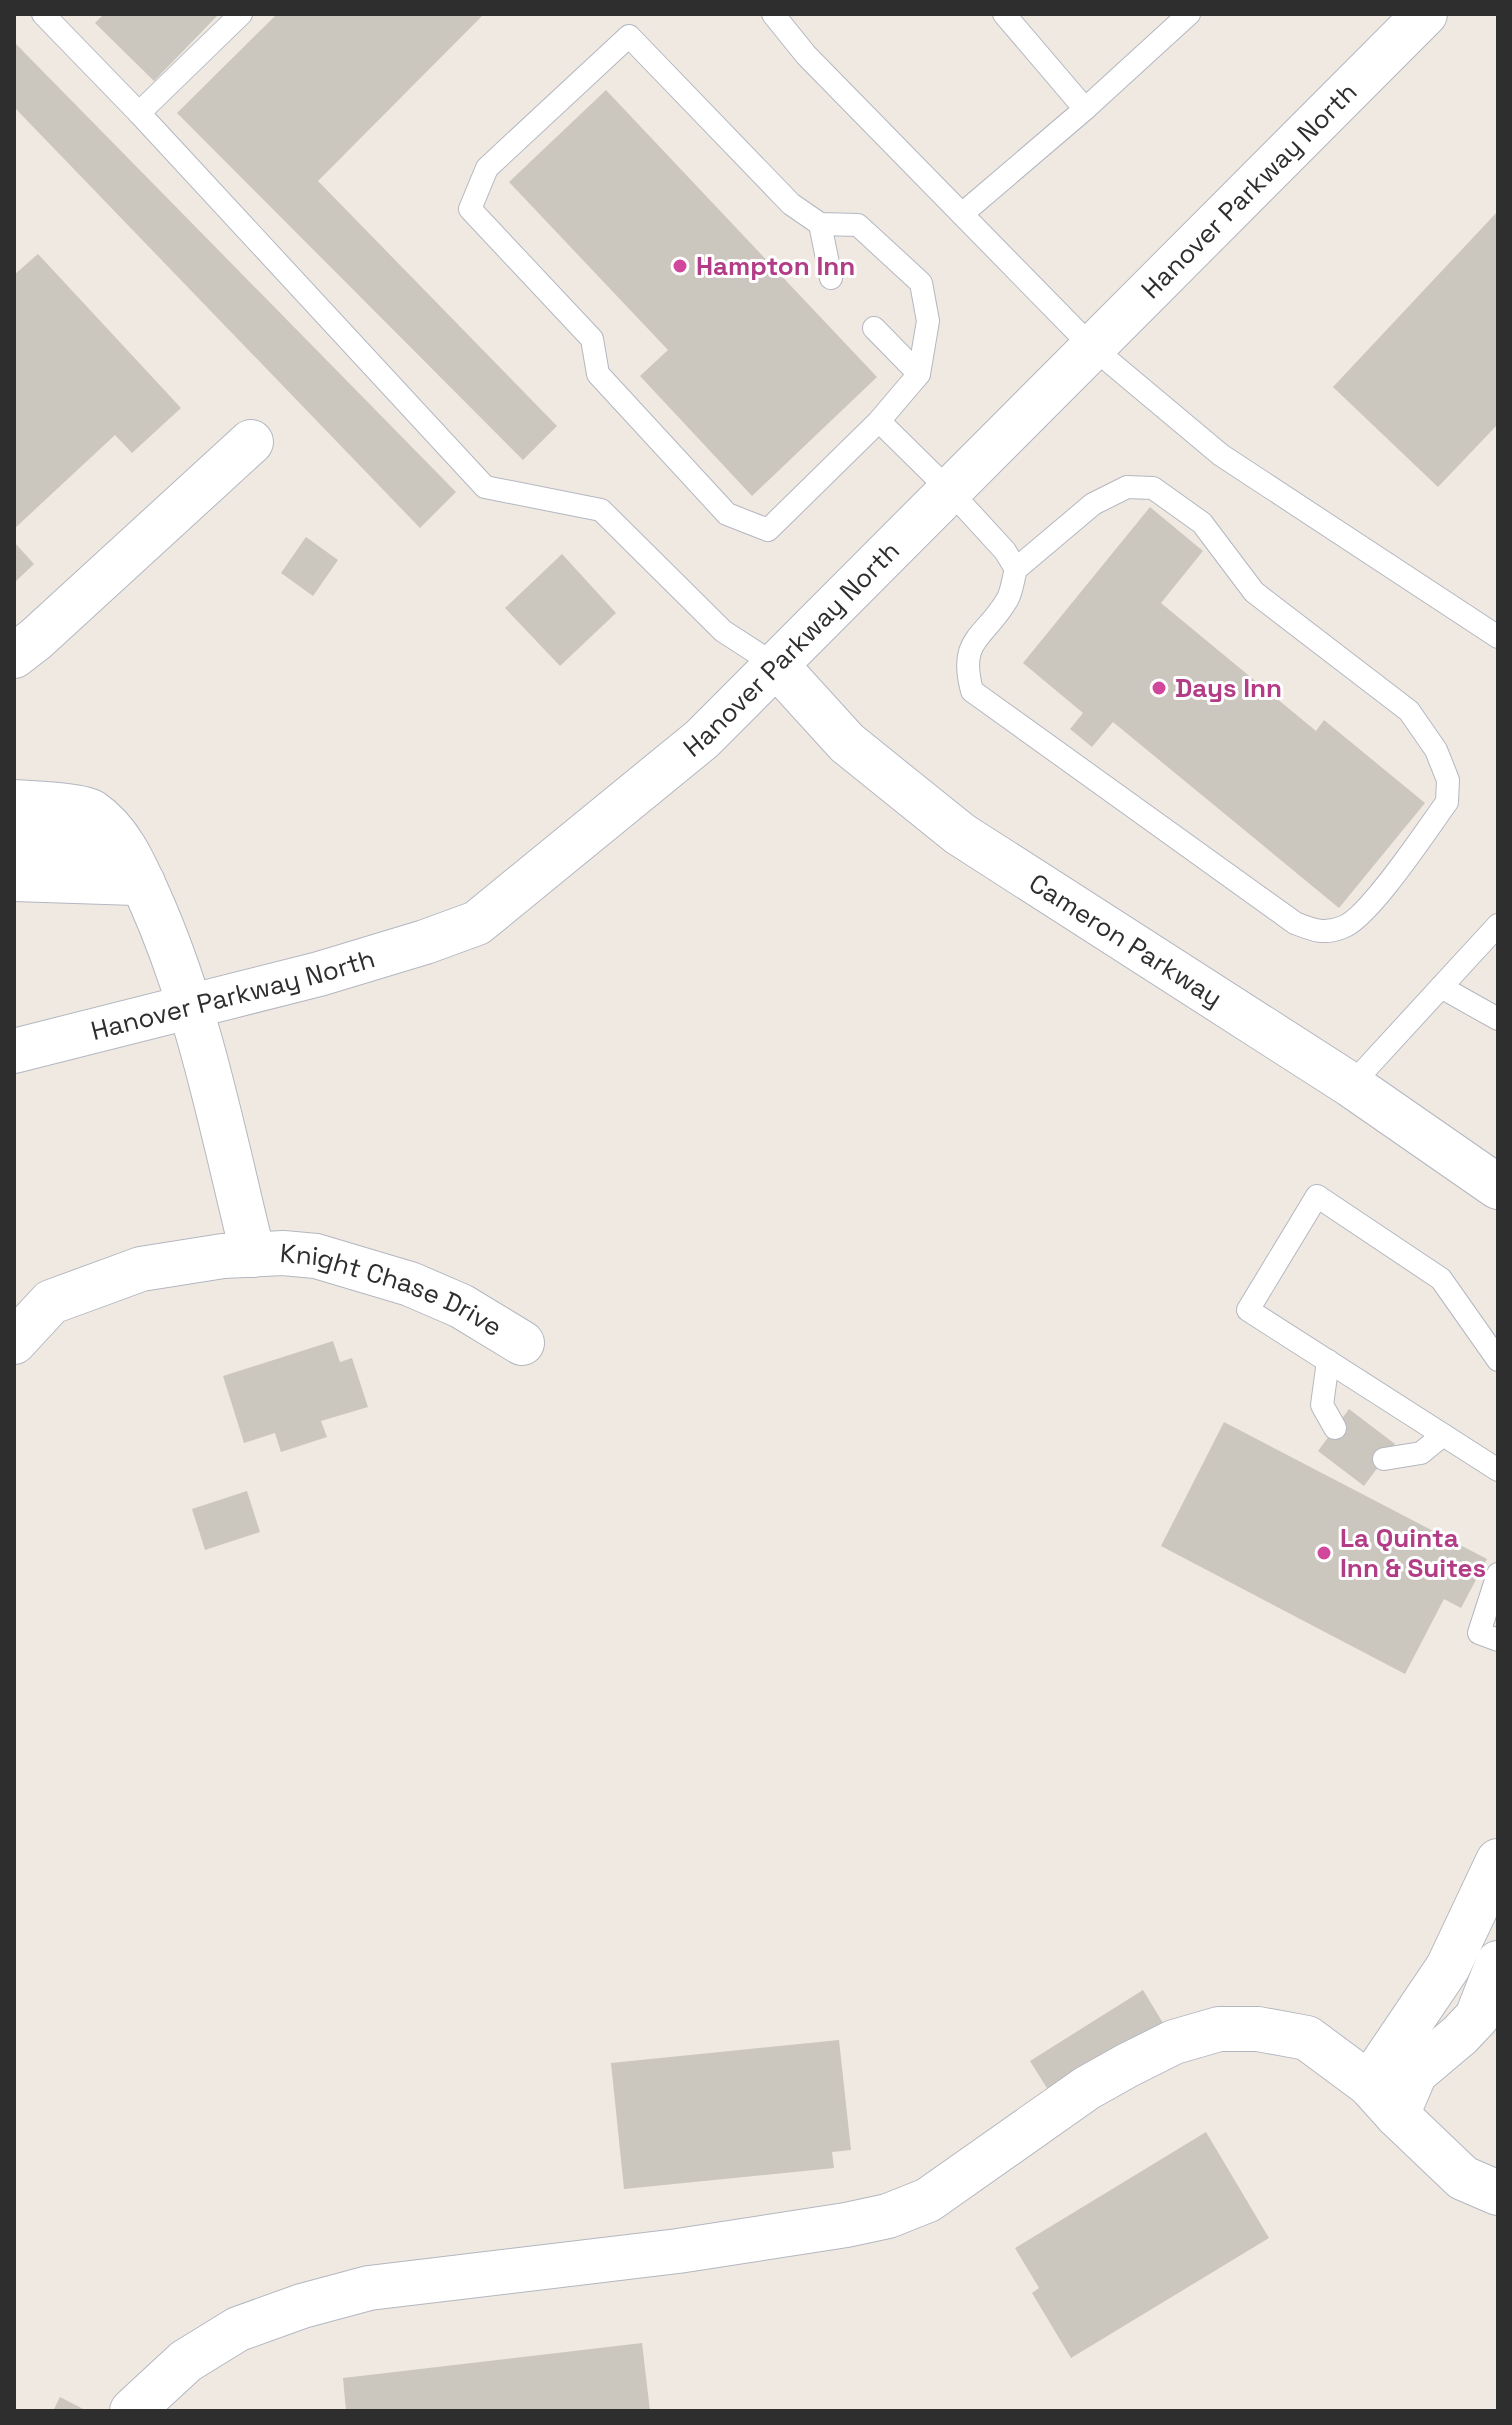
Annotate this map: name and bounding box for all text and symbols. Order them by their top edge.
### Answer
street label: Hanover Parkway North [1134,75,1364,306]
place label: Hampton Inn [696,249,855,283]
marker: Hampton Inn [671,257,689,275]
street label: Hanover Parkway North [676,534,907,764]
place label: Days Inn [1175,671,1282,705]
marker: Days Inn [1150,679,1168,697]
street label: Cameron Parkway [1023,866,1229,1015]
street label: Hanover Parkway North [87,941,379,1048]
street label: Knight Chase Drive [279,1236,508,1344]
place label: La Quinta Inn & Suites [1340,1521,1486,1585]
marker: La Quinta Inn & Suites [1315,1544,1333,1562]

